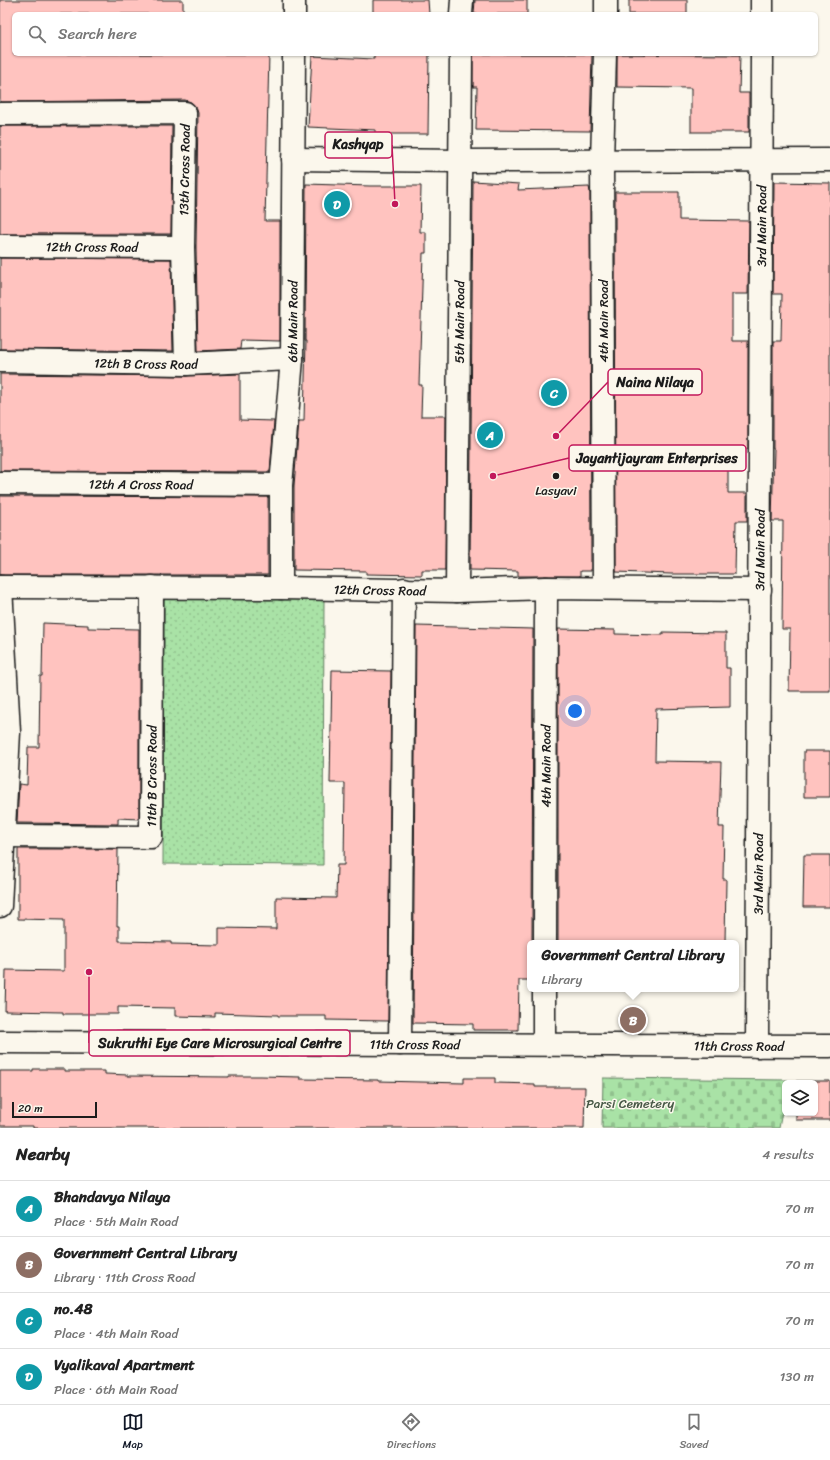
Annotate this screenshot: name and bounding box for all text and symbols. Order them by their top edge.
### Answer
search box [12,12,818,56]
text: Search here [58,21,137,47]
icon: search [26,23,48,45]
street label: 13th Cross Road [172,123,197,216]
callout: Kashyap [325,132,392,158]
text: Kashyap [332,132,384,157]
street label: 3rd Main Road [750,184,773,267]
pin: D [324,189,350,219]
street label: 12th Cross Road [46,235,139,259]
street label: 4th Main Road [592,278,615,362]
street label: 6th Main Road [281,279,305,363]
street label: 5th Main Road [448,279,471,363]
street label: 12th B Cross Road [94,352,200,376]
callout: Naina Nilaya [608,369,702,395]
text: Naina Nilaya [615,370,695,395]
pin: C [541,378,567,408]
pin: A [477,420,503,450]
callout: Jayantijayram Enterprises [569,445,746,471]
text: Jayantijayram Enterprises [575,446,738,471]
marker: Lasyavi [551,471,561,481]
street label: 12th A Cross Road [89,473,194,496]
place label: Lasyavi [535,479,577,502]
street label: 3rd Main Road [748,508,772,591]
street label: 12th Cross Road [334,578,427,602]
your location [565,701,585,721]
street label: 4th Main Road [534,723,558,808]
street label: 11th B Cross Road [140,724,163,827]
street label: 3rd Main Road [747,832,770,915]
popup [527,940,739,992]
text: Government Central Library [542,942,725,968]
text: Library [542,968,582,991]
pin: B [620,1005,646,1035]
callout: Sukruthi Eye Care Microsurgical Centre [89,1030,350,1056]
text: Sukruthi Eye Care Microsurgical Centre [97,1031,343,1056]
street label: 11th Cross Road [370,1033,461,1056]
street label: 11th Cross Road [694,1034,785,1058]
map controls [782,1080,818,1116]
button: layers [782,1080,818,1116]
park label: Parsi Cemetery [586,1092,674,1115]
text: 20 m [18,1099,43,1118]
scale bar [12,1100,97,1119]
text: Nearby [16,1139,70,1169]
text: 4 results [762,1143,814,1166]
text: Bhandavya Nilaya [54,1184,170,1210]
text: A [25,1197,33,1220]
text: 70 m [785,1197,814,1220]
text: Place · 5th Main Road [54,1210,178,1233]
text: Government Central Library [54,1240,237,1266]
text: B [25,1253,33,1276]
text: 70 m [785,1253,814,1276]
text: Library · 11th Cross Road [54,1266,195,1289]
text: no.48 [54,1296,93,1322]
text: C [25,1309,33,1332]
text: 70 m [785,1309,814,1332]
text: Place · 4th Main Road [54,1322,178,1345]
text: Vyalikaval Apartment [54,1352,195,1378]
text: D [25,1365,33,1388]
text: 130 m [780,1365,814,1388]
text: Place · 6th Main Road [54,1378,178,1401]
tab: Map [122,1411,144,1454]
tab: Directions [387,1411,436,1454]
tab: Saved [679,1411,708,1454]

